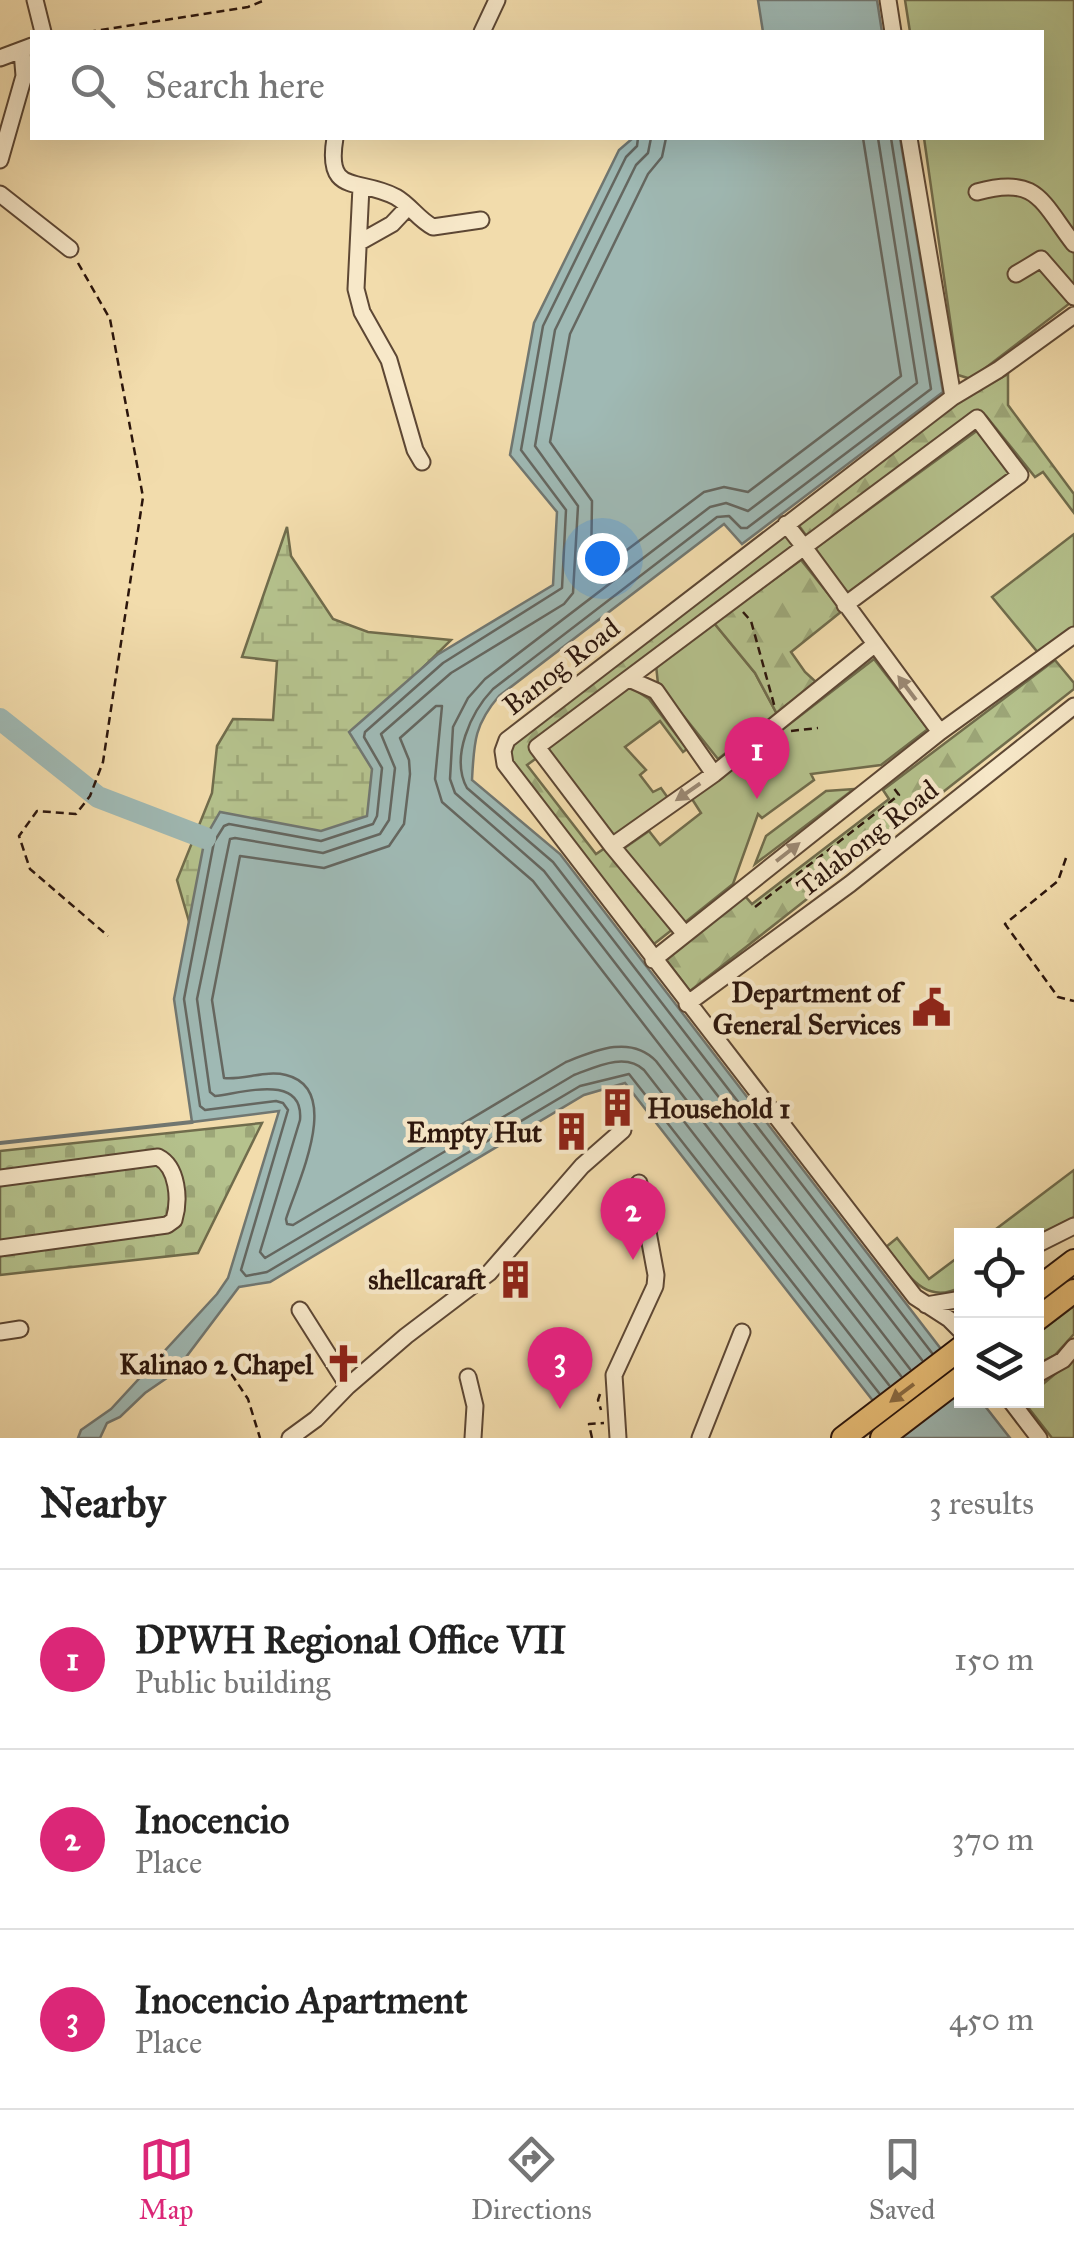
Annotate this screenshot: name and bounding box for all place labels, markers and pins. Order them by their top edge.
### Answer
pin: 1 [724,716,790,799]
place label: Department of General Services [713,975,906,1042]
public building icon: Department of General Services [910,987,952,1029]
building icon: Household 1 [596,1087,638,1129]
place label: Household 1 [647,1091,790,1126]
building icon: Empty Hut [551,1111,593,1153]
place label: Empty Hut [407,1115,542,1150]
pin: 2 [600,1178,666,1260]
building icon: shellcaraft [495,1258,537,1300]
place label: shellcaraft [368,1262,486,1297]
pin: 3 [528,1326,592,1409]
church icon: Kalinao 2 Chapel [322,1343,364,1385]
place label: Kalinao 2 Chapel [119,1347,313,1382]

